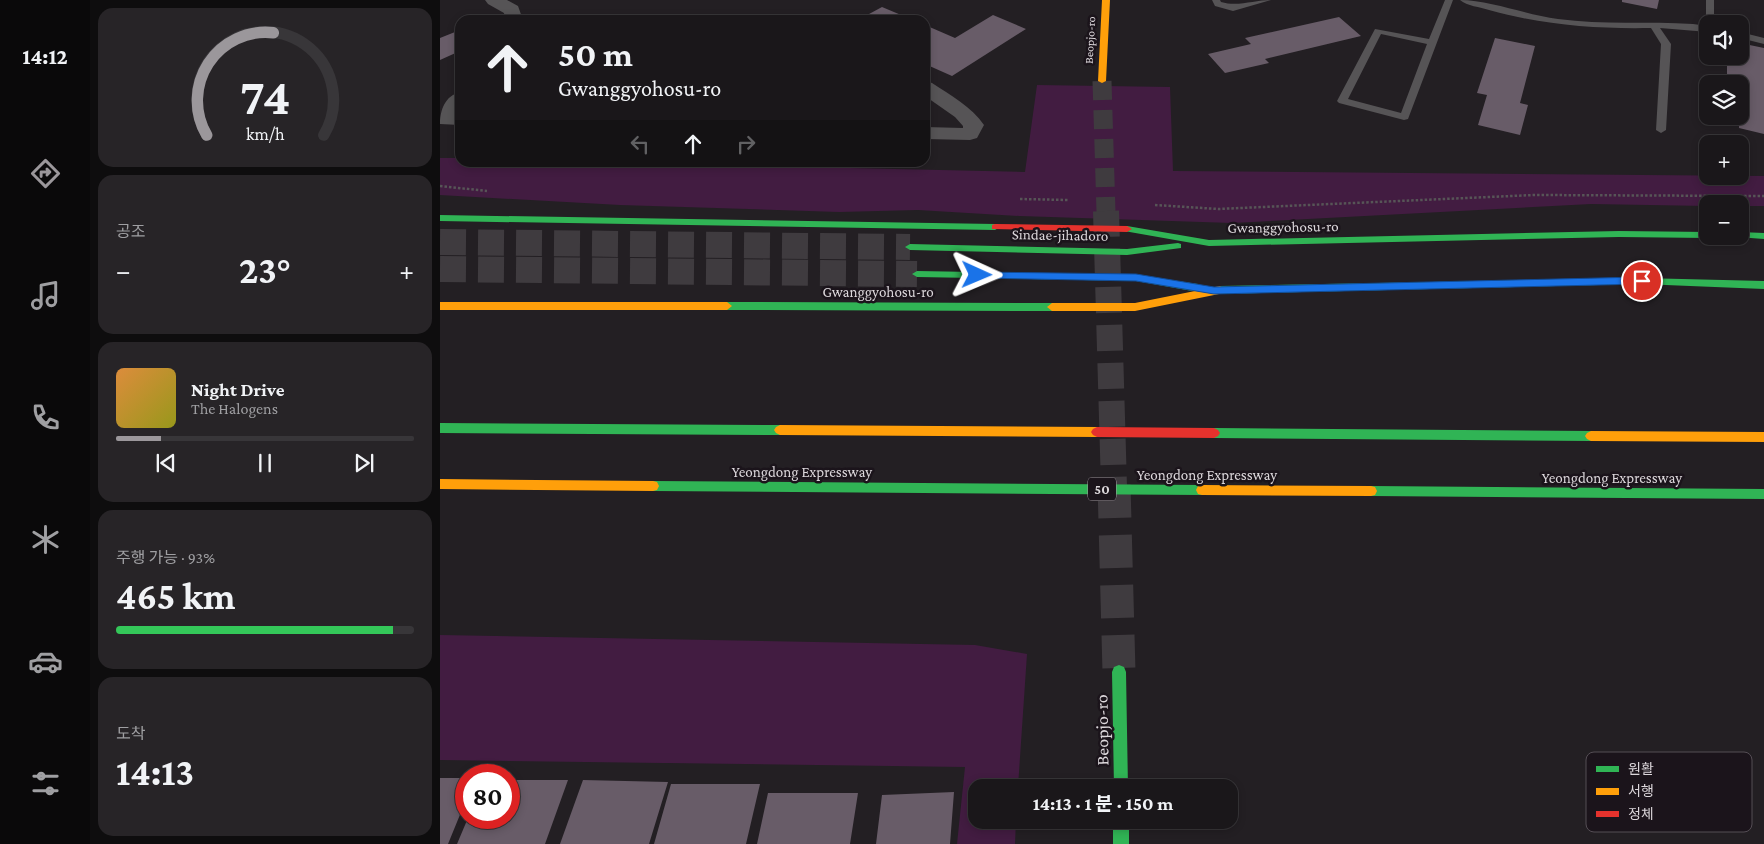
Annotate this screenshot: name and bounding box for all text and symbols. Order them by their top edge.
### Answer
map controls [1699,15,1749,245]
button: sound [1699,15,1749,65]
street label: Beopjo-ro [1082,16,1098,64]
icon: ahead [475,35,540,100]
text: 50 m [558,35,633,74]
text: 14:12 [22,44,68,69]
text: 74 [240,67,290,125]
button: layers [1699,75,1749,125]
text: Gwanggyohosu-ro [558,76,721,101]
text: km/h [246,124,285,144]
icon: left [626,130,654,158]
icon: ahead [679,130,707,158]
icon: right [732,130,760,158]
button: + [1699,135,1749,185]
icon: directions [28,156,63,191]
button: − [1699,195,1749,245]
street label: Gwanggyohosu-ro [1227,218,1339,237]
text: 공조 [116,223,145,240]
street label: Sindae-jihadoro [1012,226,1108,245]
position arrow [950,248,1002,300]
text: 23° [239,249,291,291]
text: − [116,255,131,286]
text: + [399,255,414,286]
pin [1621,260,1663,302]
icon: arrive [1628,267,1656,295]
icon: music [28,278,63,313]
street label: Gwanggyohosu-ro [822,284,934,301]
text: Night Drive [191,379,284,400]
icon: phone [28,400,63,435]
text: The Halogens [191,400,278,417]
icon: previous [152,449,180,477]
icon: pause [251,449,279,477]
icon: next [350,449,378,477]
street label: Yeongdong Expressway [732,464,872,481]
street label: Yeongdong Expressway [1137,467,1277,484]
street label: Yeongdong Expressway [1542,470,1682,487]
road number: 50 [1088,478,1116,500]
icon: climate [28,522,63,557]
text: 주행 가능 · 93% [116,549,215,566]
text: 465 km [116,575,235,617]
icon: car [28,644,63,679]
street label: Beopjo-ro [1091,694,1114,766]
text: 도착 [116,725,145,742]
text: 14:13 [116,751,194,793]
legend [1586,752,1752,832]
text: 원활 [1628,761,1654,777]
speed limit sign: 80 [455,764,520,829]
icon: filters [28,766,63,801]
text: 서행 [1628,783,1654,799]
text: 14:13 · 1 분 · 150 m [1033,793,1173,814]
text: 정체 [1628,806,1654,822]

